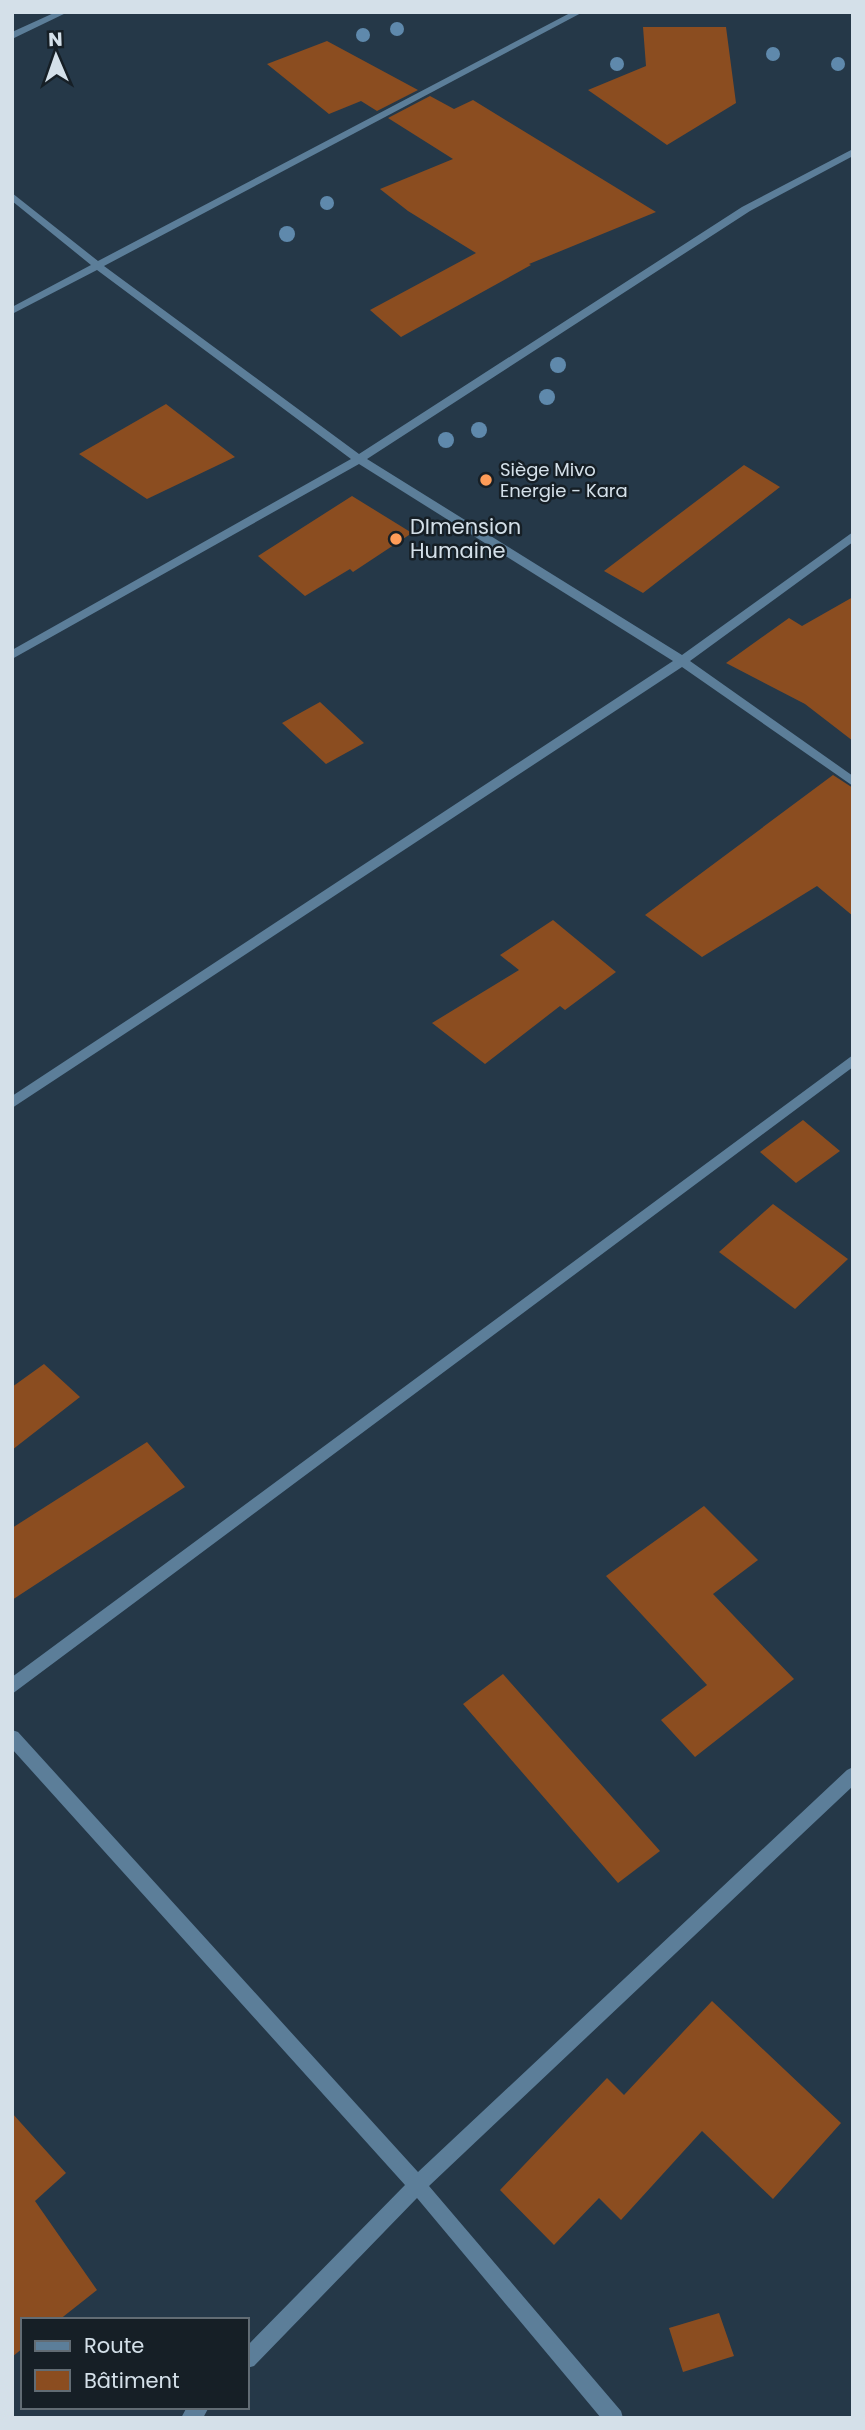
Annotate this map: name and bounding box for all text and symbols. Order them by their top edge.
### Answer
north arrow [21,21,91,91]
text: N [48,26,63,53]
place label: Siège Mivo Energie - Kara [500,457,628,503]
marker: Siège Mivo Energie - Kara [478,472,494,488]
place label: DImension Humaine [410,512,521,565]
marker: DImension Humaine [388,531,404,547]
legend [21,2318,248,2409]
text: Route [84,2331,144,2360]
text: Bâtiment [84,2366,180,2395]

